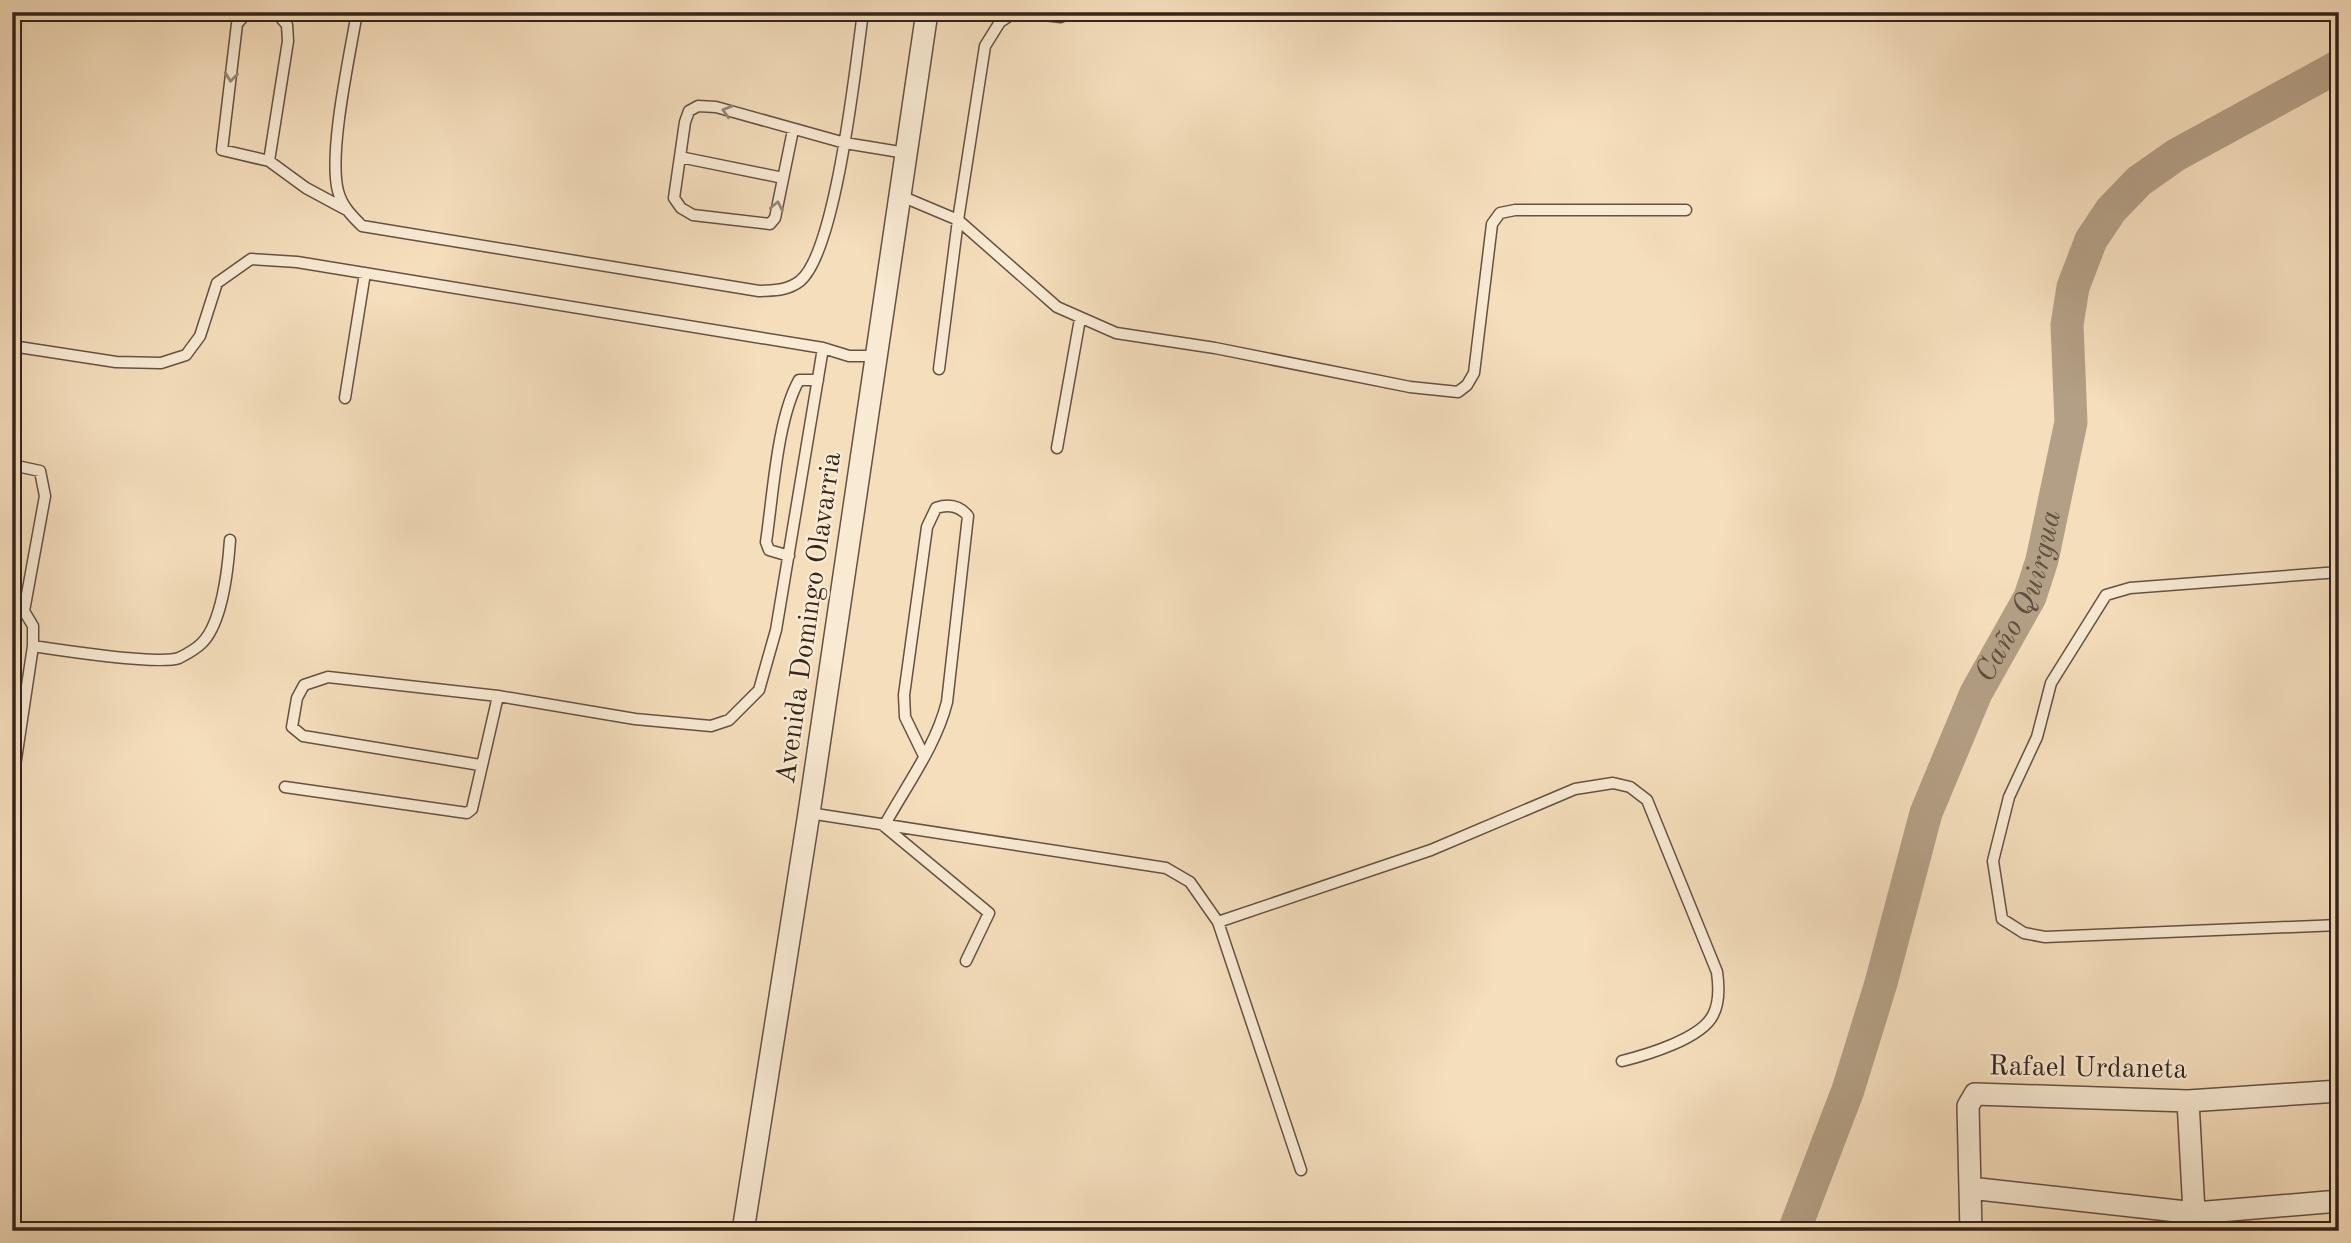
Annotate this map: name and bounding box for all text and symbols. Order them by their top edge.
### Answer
one-way arrow [223,71,238,83]
one-way arrow [721,104,733,119]
one-way arrow [769,200,784,212]
street label: Avenida Domingo Olavarria [773,450,847,786]
water label: Caño Quirgua [1970,507,2067,687]
street label: Rafael Urdaneta [1988,1053,2188,1085]

